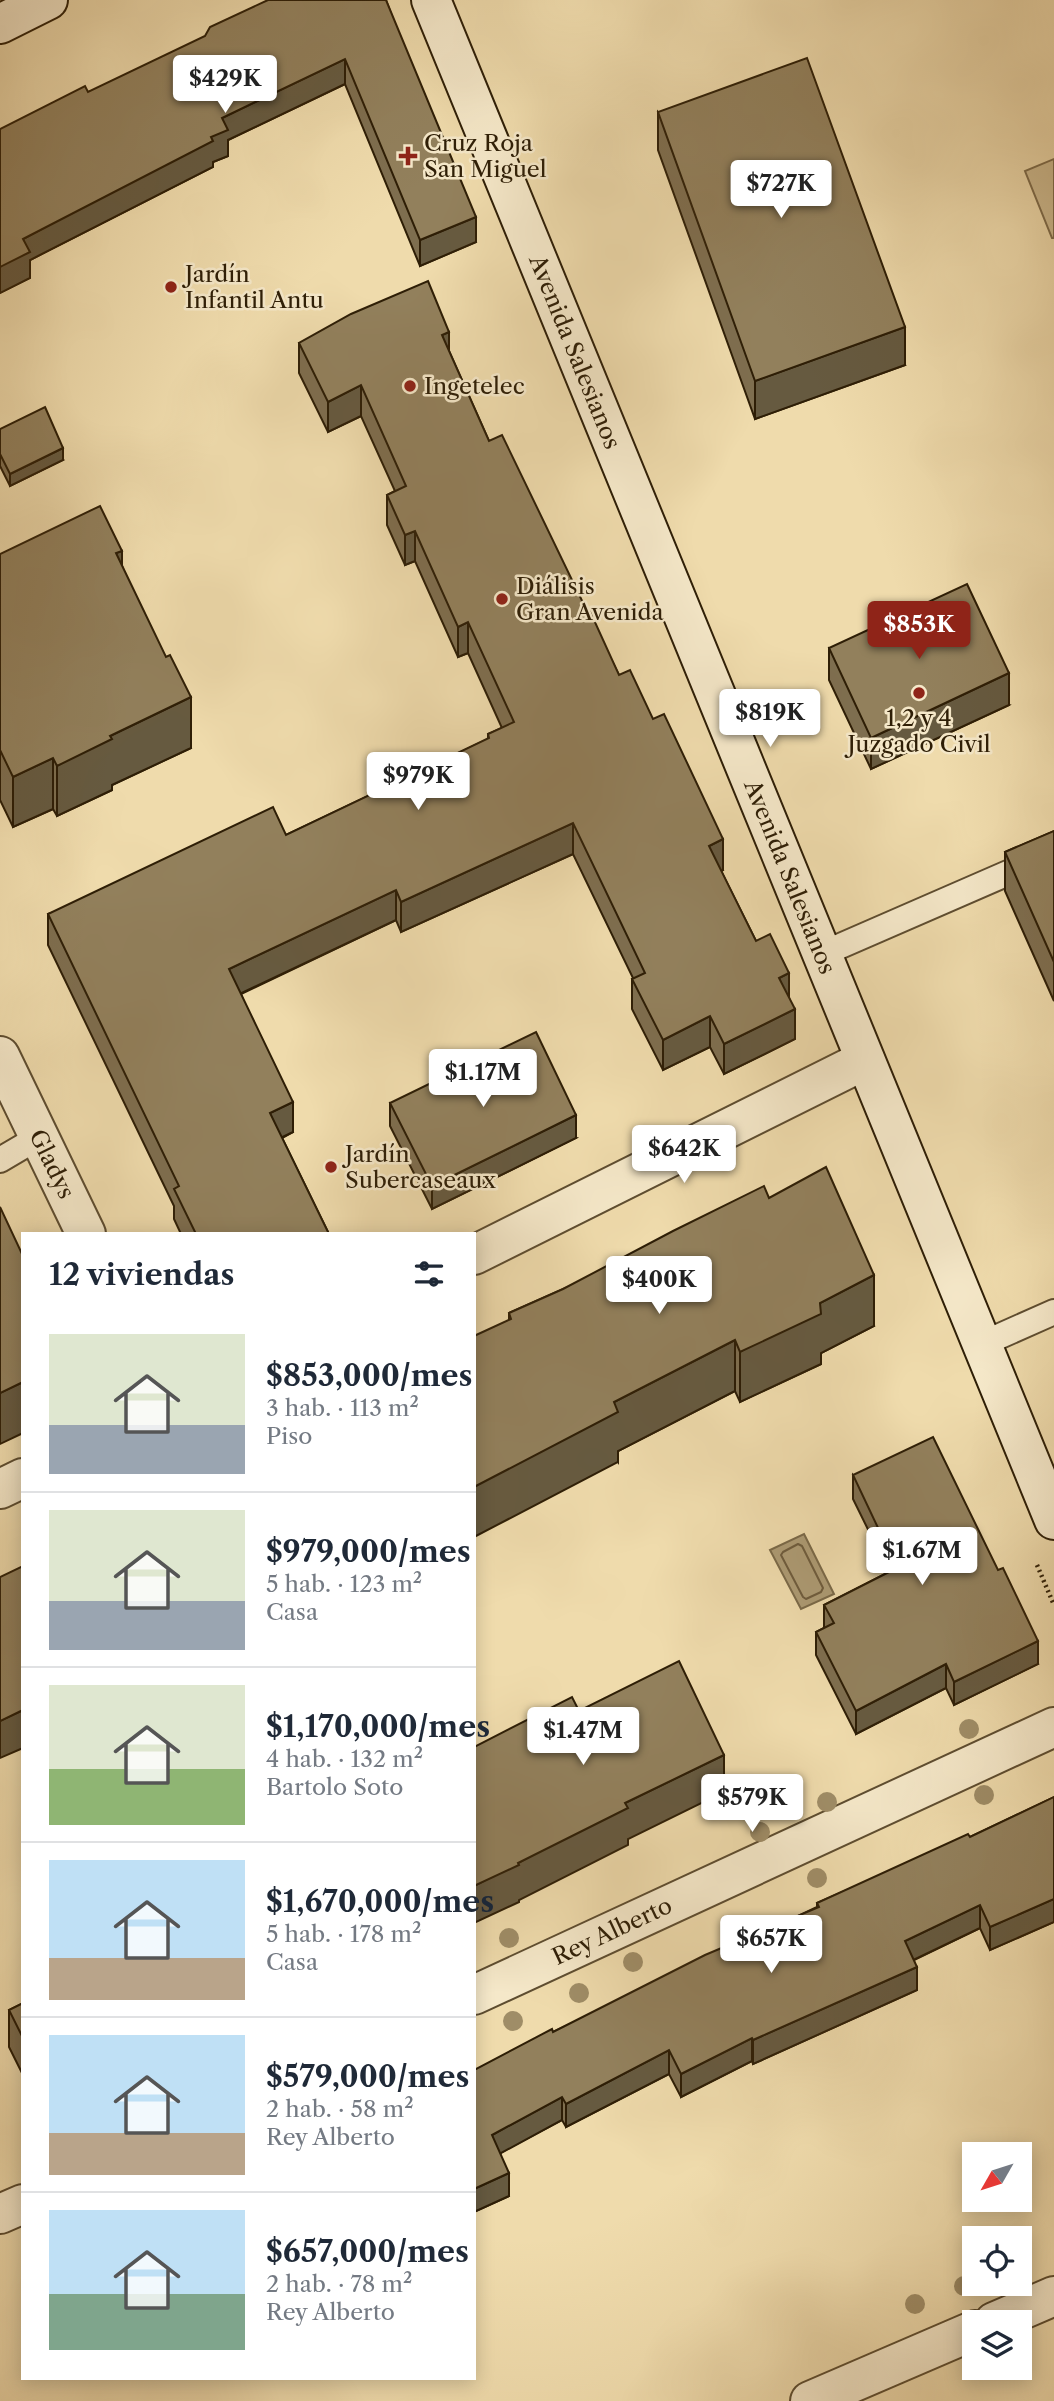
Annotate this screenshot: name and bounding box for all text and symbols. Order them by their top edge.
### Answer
pin: $429K [176,55,274,115]
text: $429K [189,64,261,92]
place label: Cruz Roja San Miguel [424,129,547,183]
marker: Cruz Roja San Miguel [398,146,418,166]
pin: $727K [732,160,830,220]
text: $727K [747,169,815,197]
street label: Avenida Salesianos [523,250,627,453]
place label: Jardín Infantil Antu [182,260,324,314]
marker: Jardín Infantil Antu [163,279,179,295]
place label: Ingetelec [424,372,525,400]
marker: Ingetelec [402,378,418,394]
place label: Diálisis Gran Avenida [516,572,665,626]
marker: Diálisis Gran Avenida [494,591,510,607]
pin: $853K [870,602,968,661]
text: $853K [883,610,955,638]
marker: 1,2 y 4 Juzgado Civil [911,685,927,701]
pin: $819K [721,690,819,749]
text: $819K [735,698,805,726]
place label: 1,2 y 4 Juzgado Civil [844,704,991,758]
pin: $979K [369,752,467,812]
text: $979K [383,761,453,789]
street label: Avenida Salesianos [738,775,842,978]
pin: $1.17M [426,1050,540,1109]
text: $1.17M [445,1058,521,1086]
street label: Gladys [23,1125,81,1203]
pin: $642K [635,1126,733,1185]
text: $642K [648,1134,720,1162]
place label: Jardín Subercaseaux [342,1140,496,1194]
marker: Jardín Subercaseaux [323,1159,339,1175]
icon: filters [410,1255,448,1293]
text: 12 viviendas [49,1256,234,1293]
pin: $400K [610,1256,708,1316]
text: $400K [622,1265,696,1293]
text: $853,000/mes [266,1357,472,1394]
icon: home [105,1362,189,1446]
text: 3 hab. · 113 m² [266,1394,419,1422]
text: Piso [266,1422,312,1450]
pin: $1.67M [865,1528,979,1587]
text: $979,000/mes [266,1533,471,1570]
text: $1.67M [882,1536,962,1564]
icon: home [105,1538,189,1622]
text: 5 hab. · 123 m² [266,1570,422,1598]
text: Casa [266,1598,318,1626]
text: $1,170,000/mes [266,1708,490,1745]
pin: $1.47M [526,1708,640,1767]
icon: home [105,1713,189,1797]
text: $1.47M [543,1716,623,1744]
text: 4 hab. · 132 m² [266,1745,423,1773]
text: Bartolo Soto [266,1773,403,1801]
pin: $579K [703,1774,801,1834]
text: $579K [717,1783,787,1811]
text: $1,670,000/mes [266,1883,494,1920]
icon: home [105,1888,189,1972]
street label: Rey Alberto [548,1891,676,1971]
pin: $657K [722,1916,820,1975]
text: 5 hab. · 178 m² [266,1920,421,1948]
text: $657K [736,1924,806,1952]
text: Casa [266,1948,318,1976]
text: $579,000/mes [266,2058,469,2095]
icon: home [105,2063,189,2147]
text: 2 hab. · 58 m² [266,2095,414,2123]
text: Rey Alberto [266,2123,395,2151]
north arrow [962,2142,1032,2212]
map controls [962,2142,1032,2380]
button: locate [962,2226,1032,2296]
text: $657,000/mes [266,2233,469,2270]
icon: home [105,2238,189,2322]
text: 2 hab. · 78 m² [266,2270,412,2298]
text: Rey Alberto [266,2298,395,2326]
button: layers [962,2310,1032,2380]

